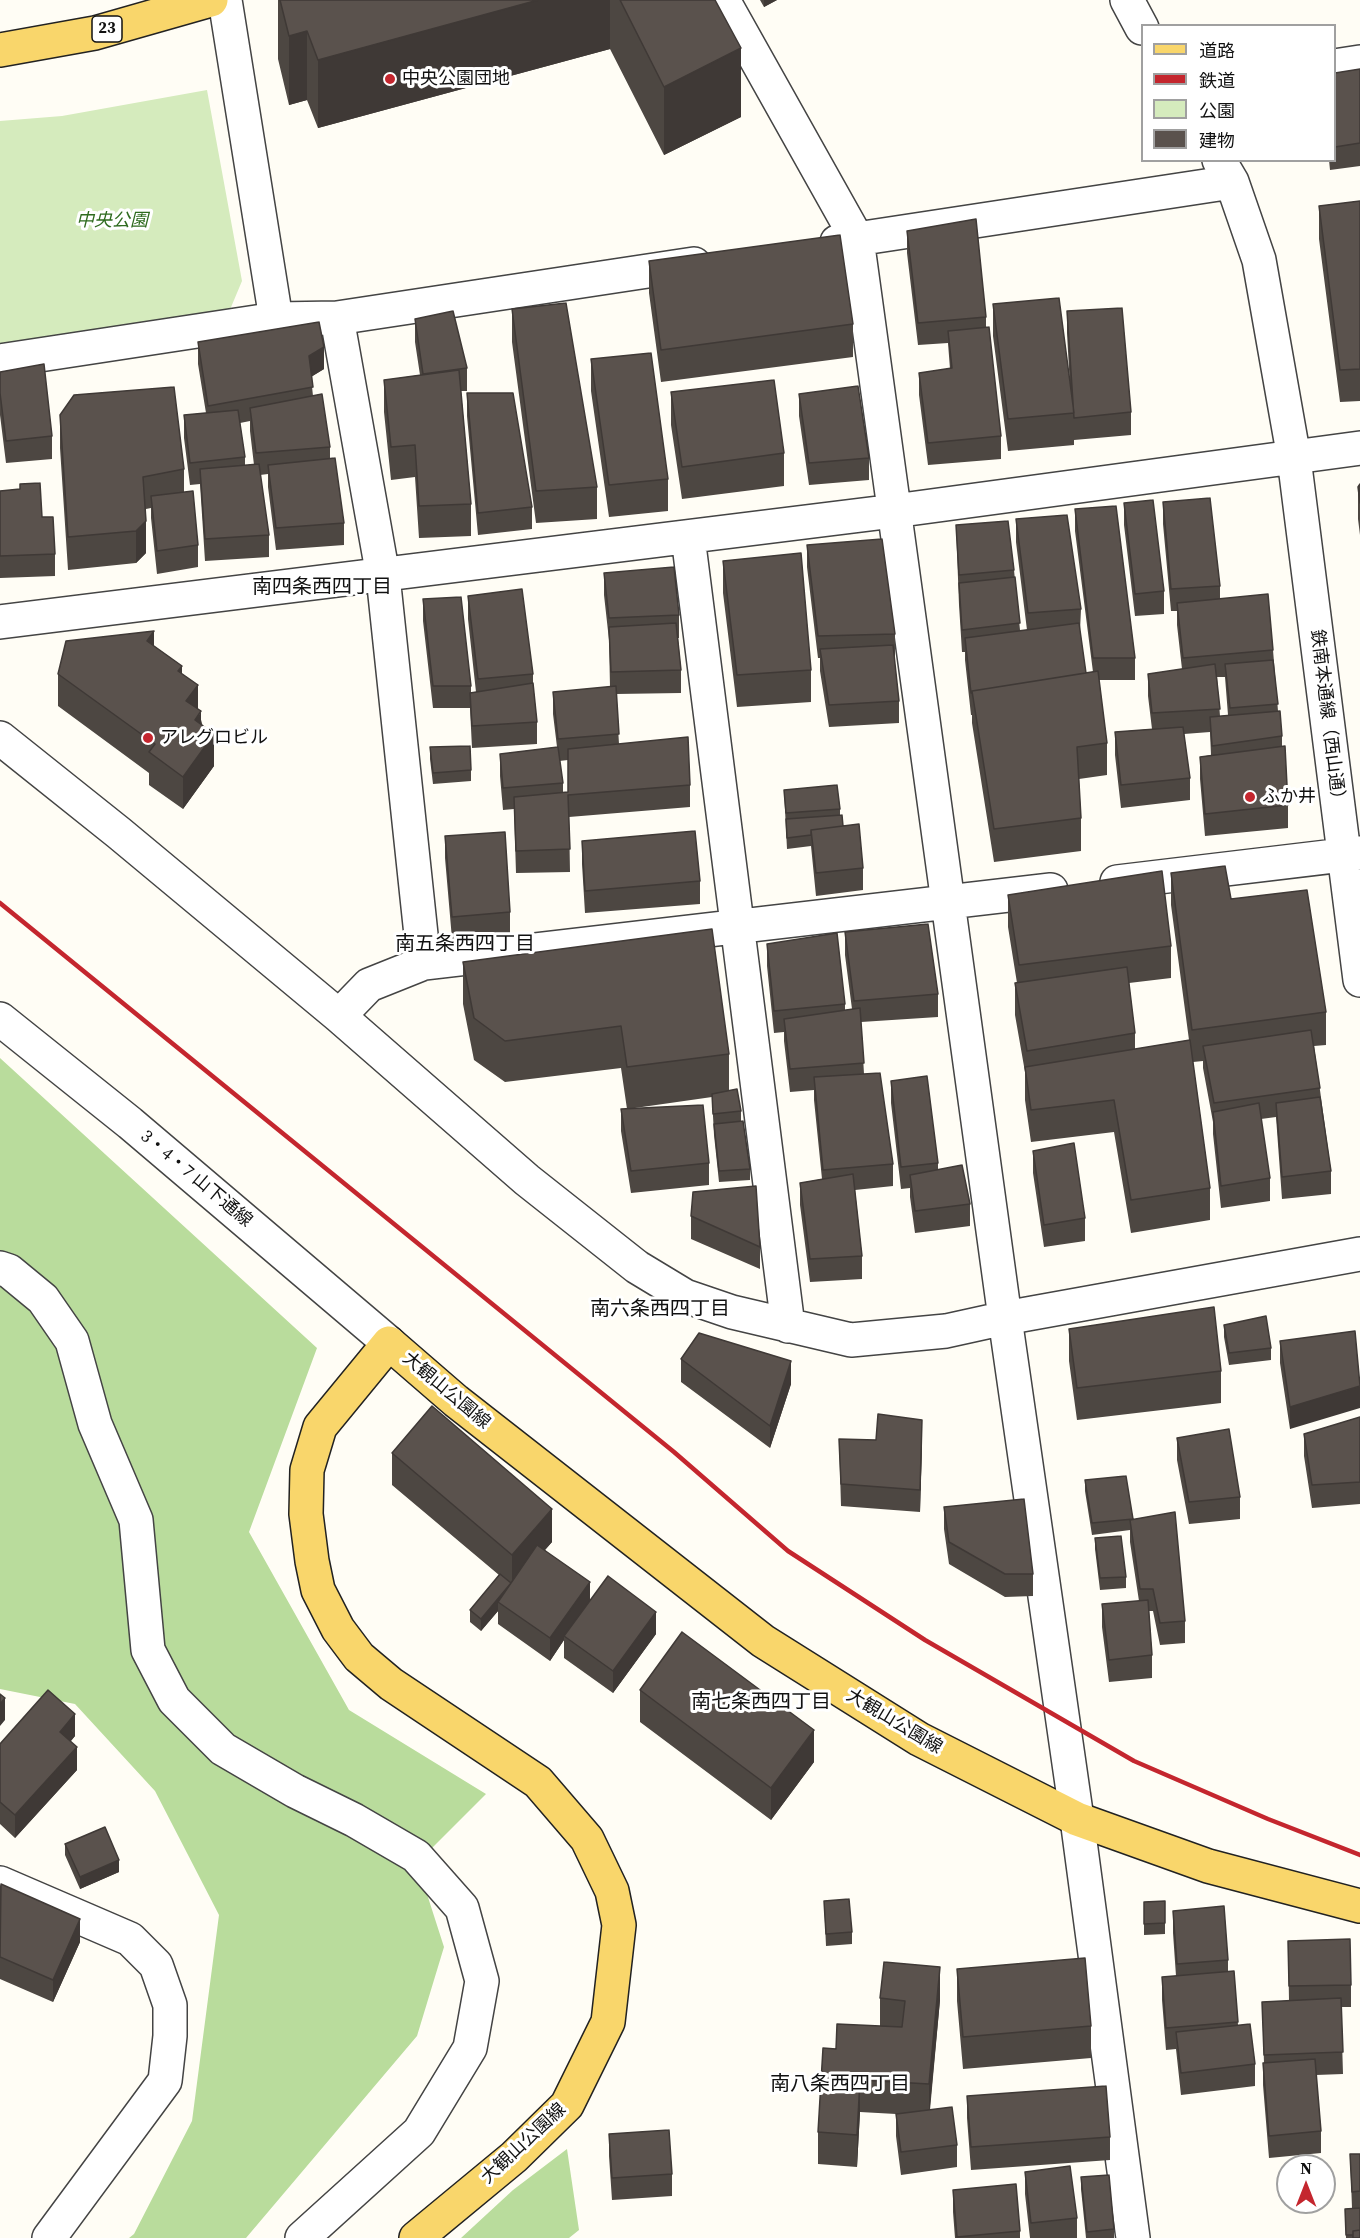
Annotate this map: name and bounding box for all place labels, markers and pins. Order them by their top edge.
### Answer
place label: 中央公園団地 [402,68,510,90]
marker: 中央公園団地 [383,72,397,86]
place label: アレグロビル [160,727,268,749]
marker: アレグロビル [141,731,155,745]
place label: ふか井 [1262,786,1316,808]
marker: ふか井 [1243,790,1257,804]

